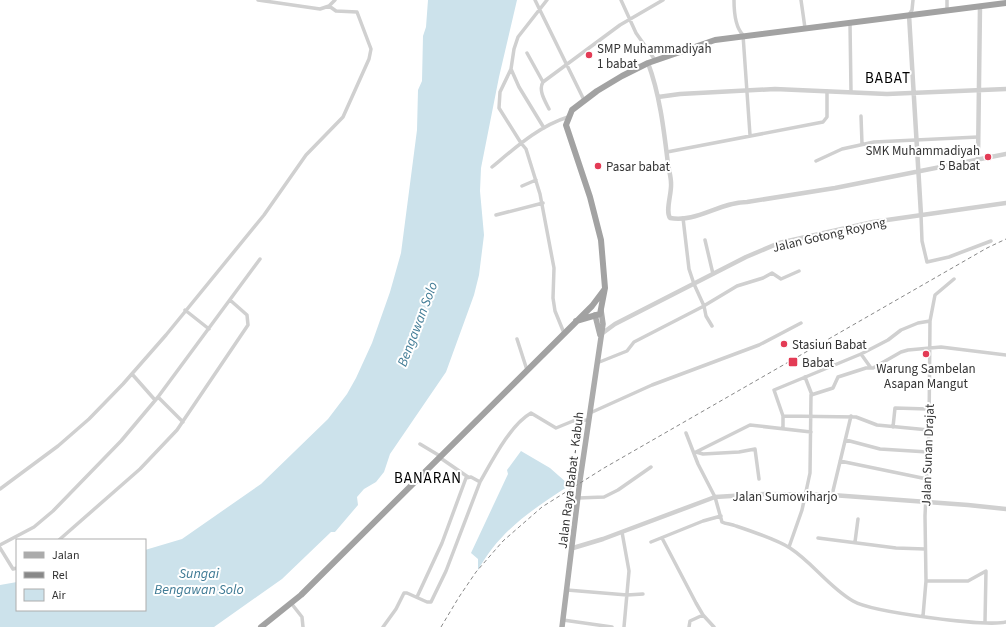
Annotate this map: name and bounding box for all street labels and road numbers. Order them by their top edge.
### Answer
street label: Jalan Gotong Royong [771,213,888,257]
street label: Jalan Sunan Drajat [917,403,939,507]
street label: Jalan Raya Babat - Kabuh [554,411,588,550]
street label: Jalan Sumowiharjo [732,488,838,506]

